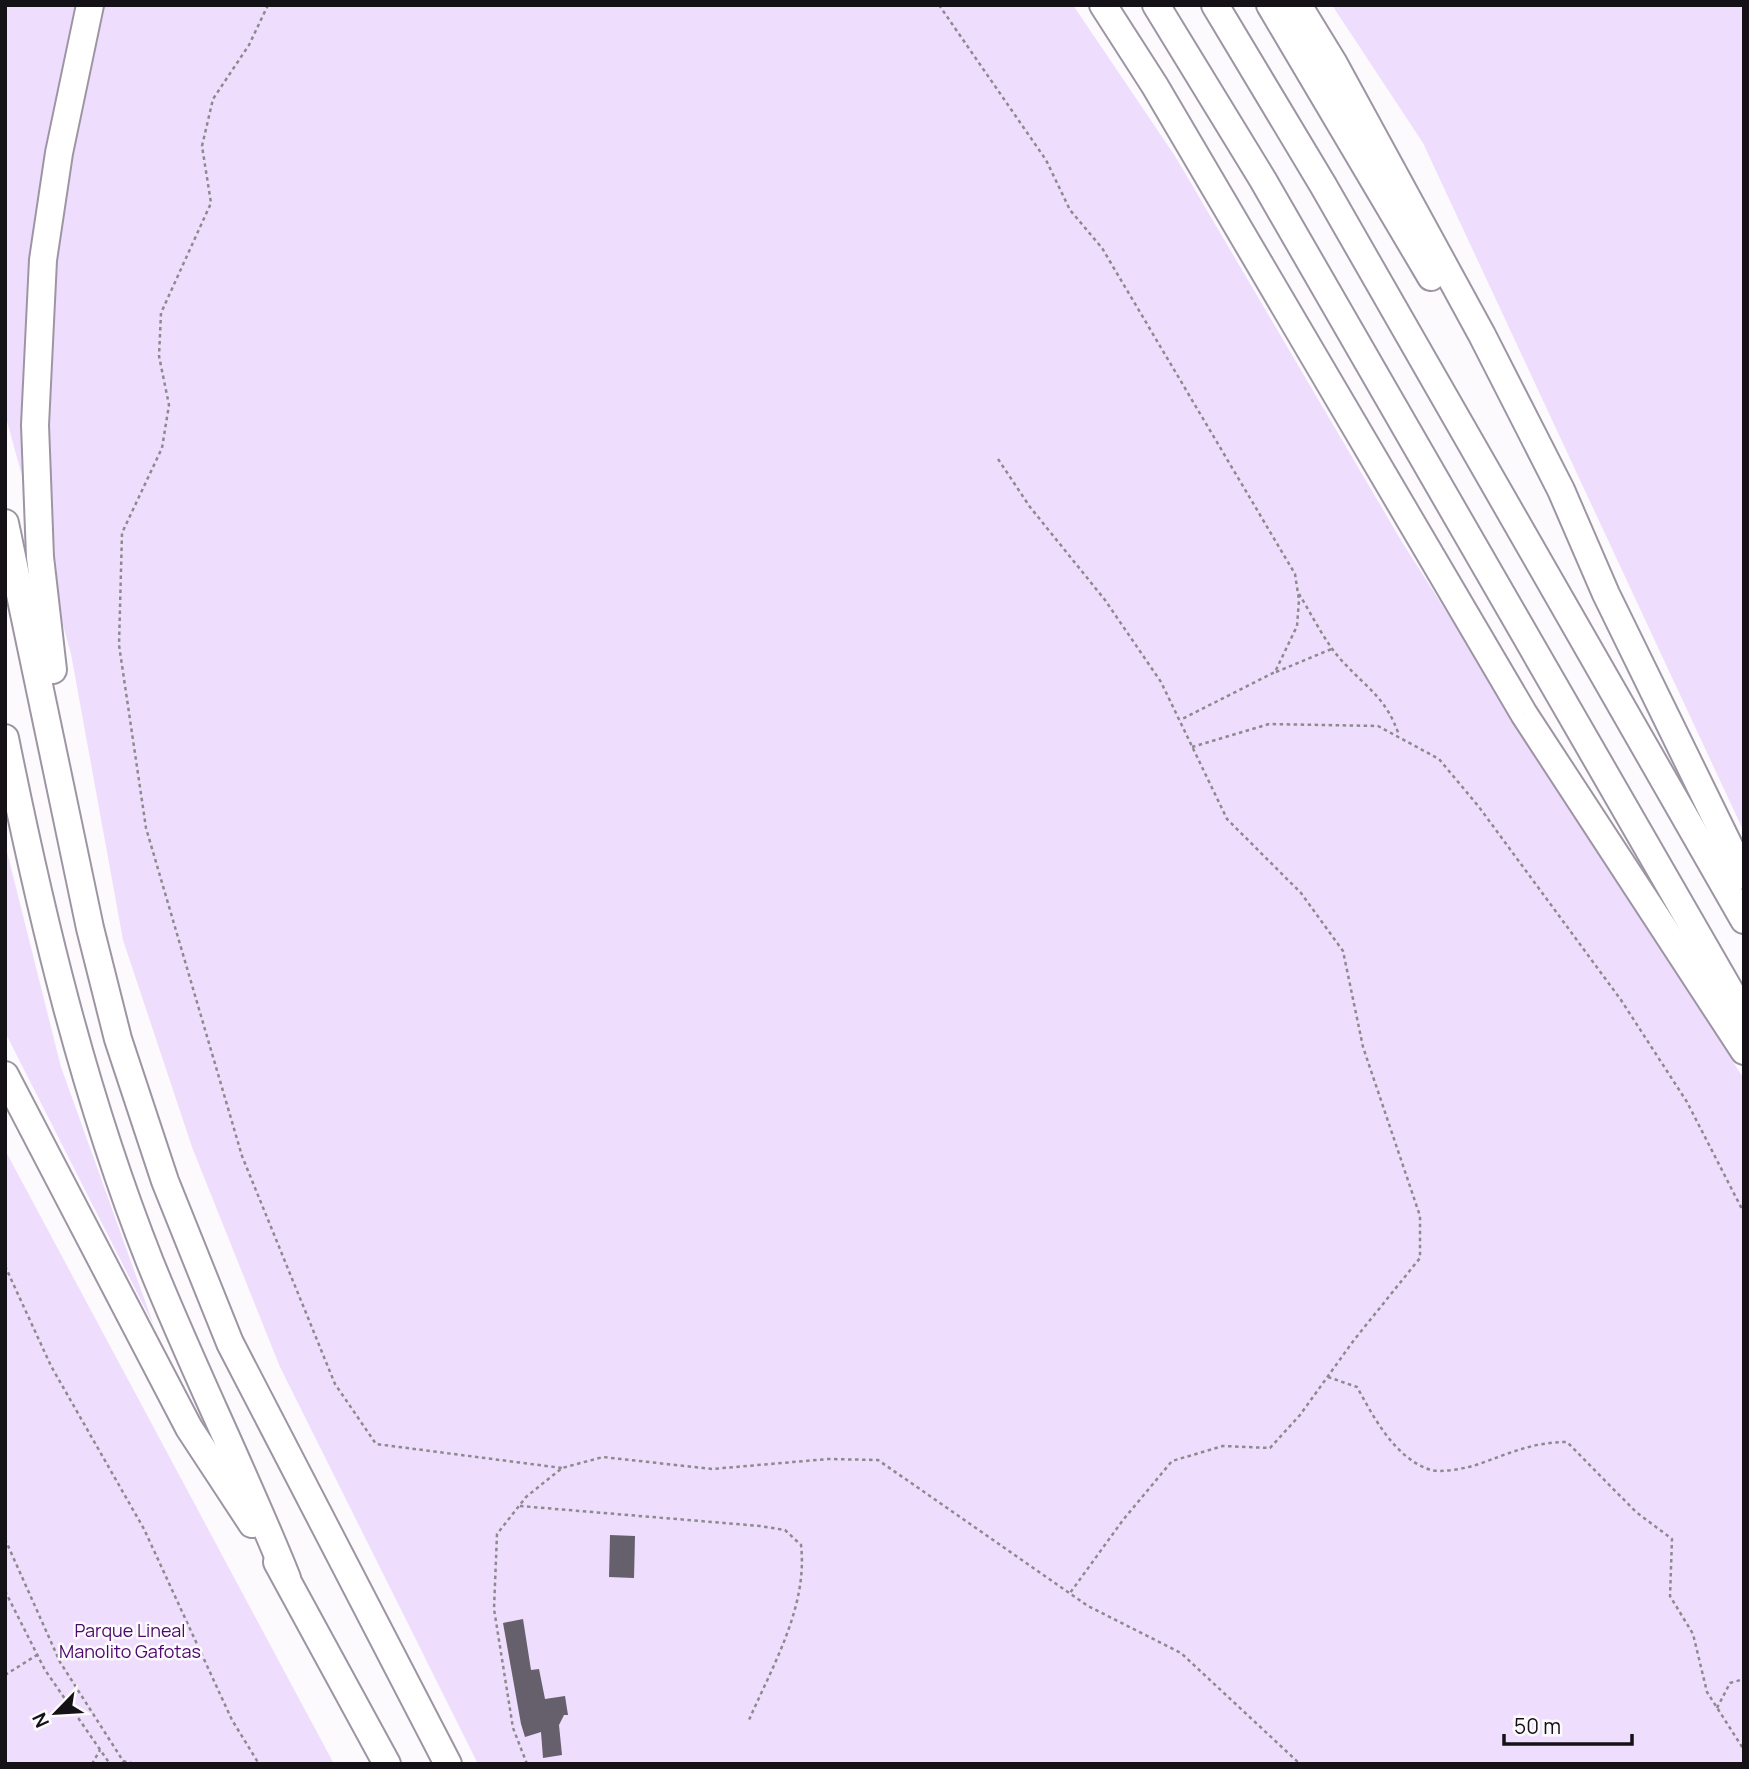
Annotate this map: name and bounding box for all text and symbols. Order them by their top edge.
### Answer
park label: Parque Lineal Manolito Gafotas [59,1618,201,1663]
north arrow [21,1678,91,1748]
scale bar [1504,1702,1632,1746]
text: N [26,1709,55,1732]
text: 50 m [1514,1712,1561,1740]

